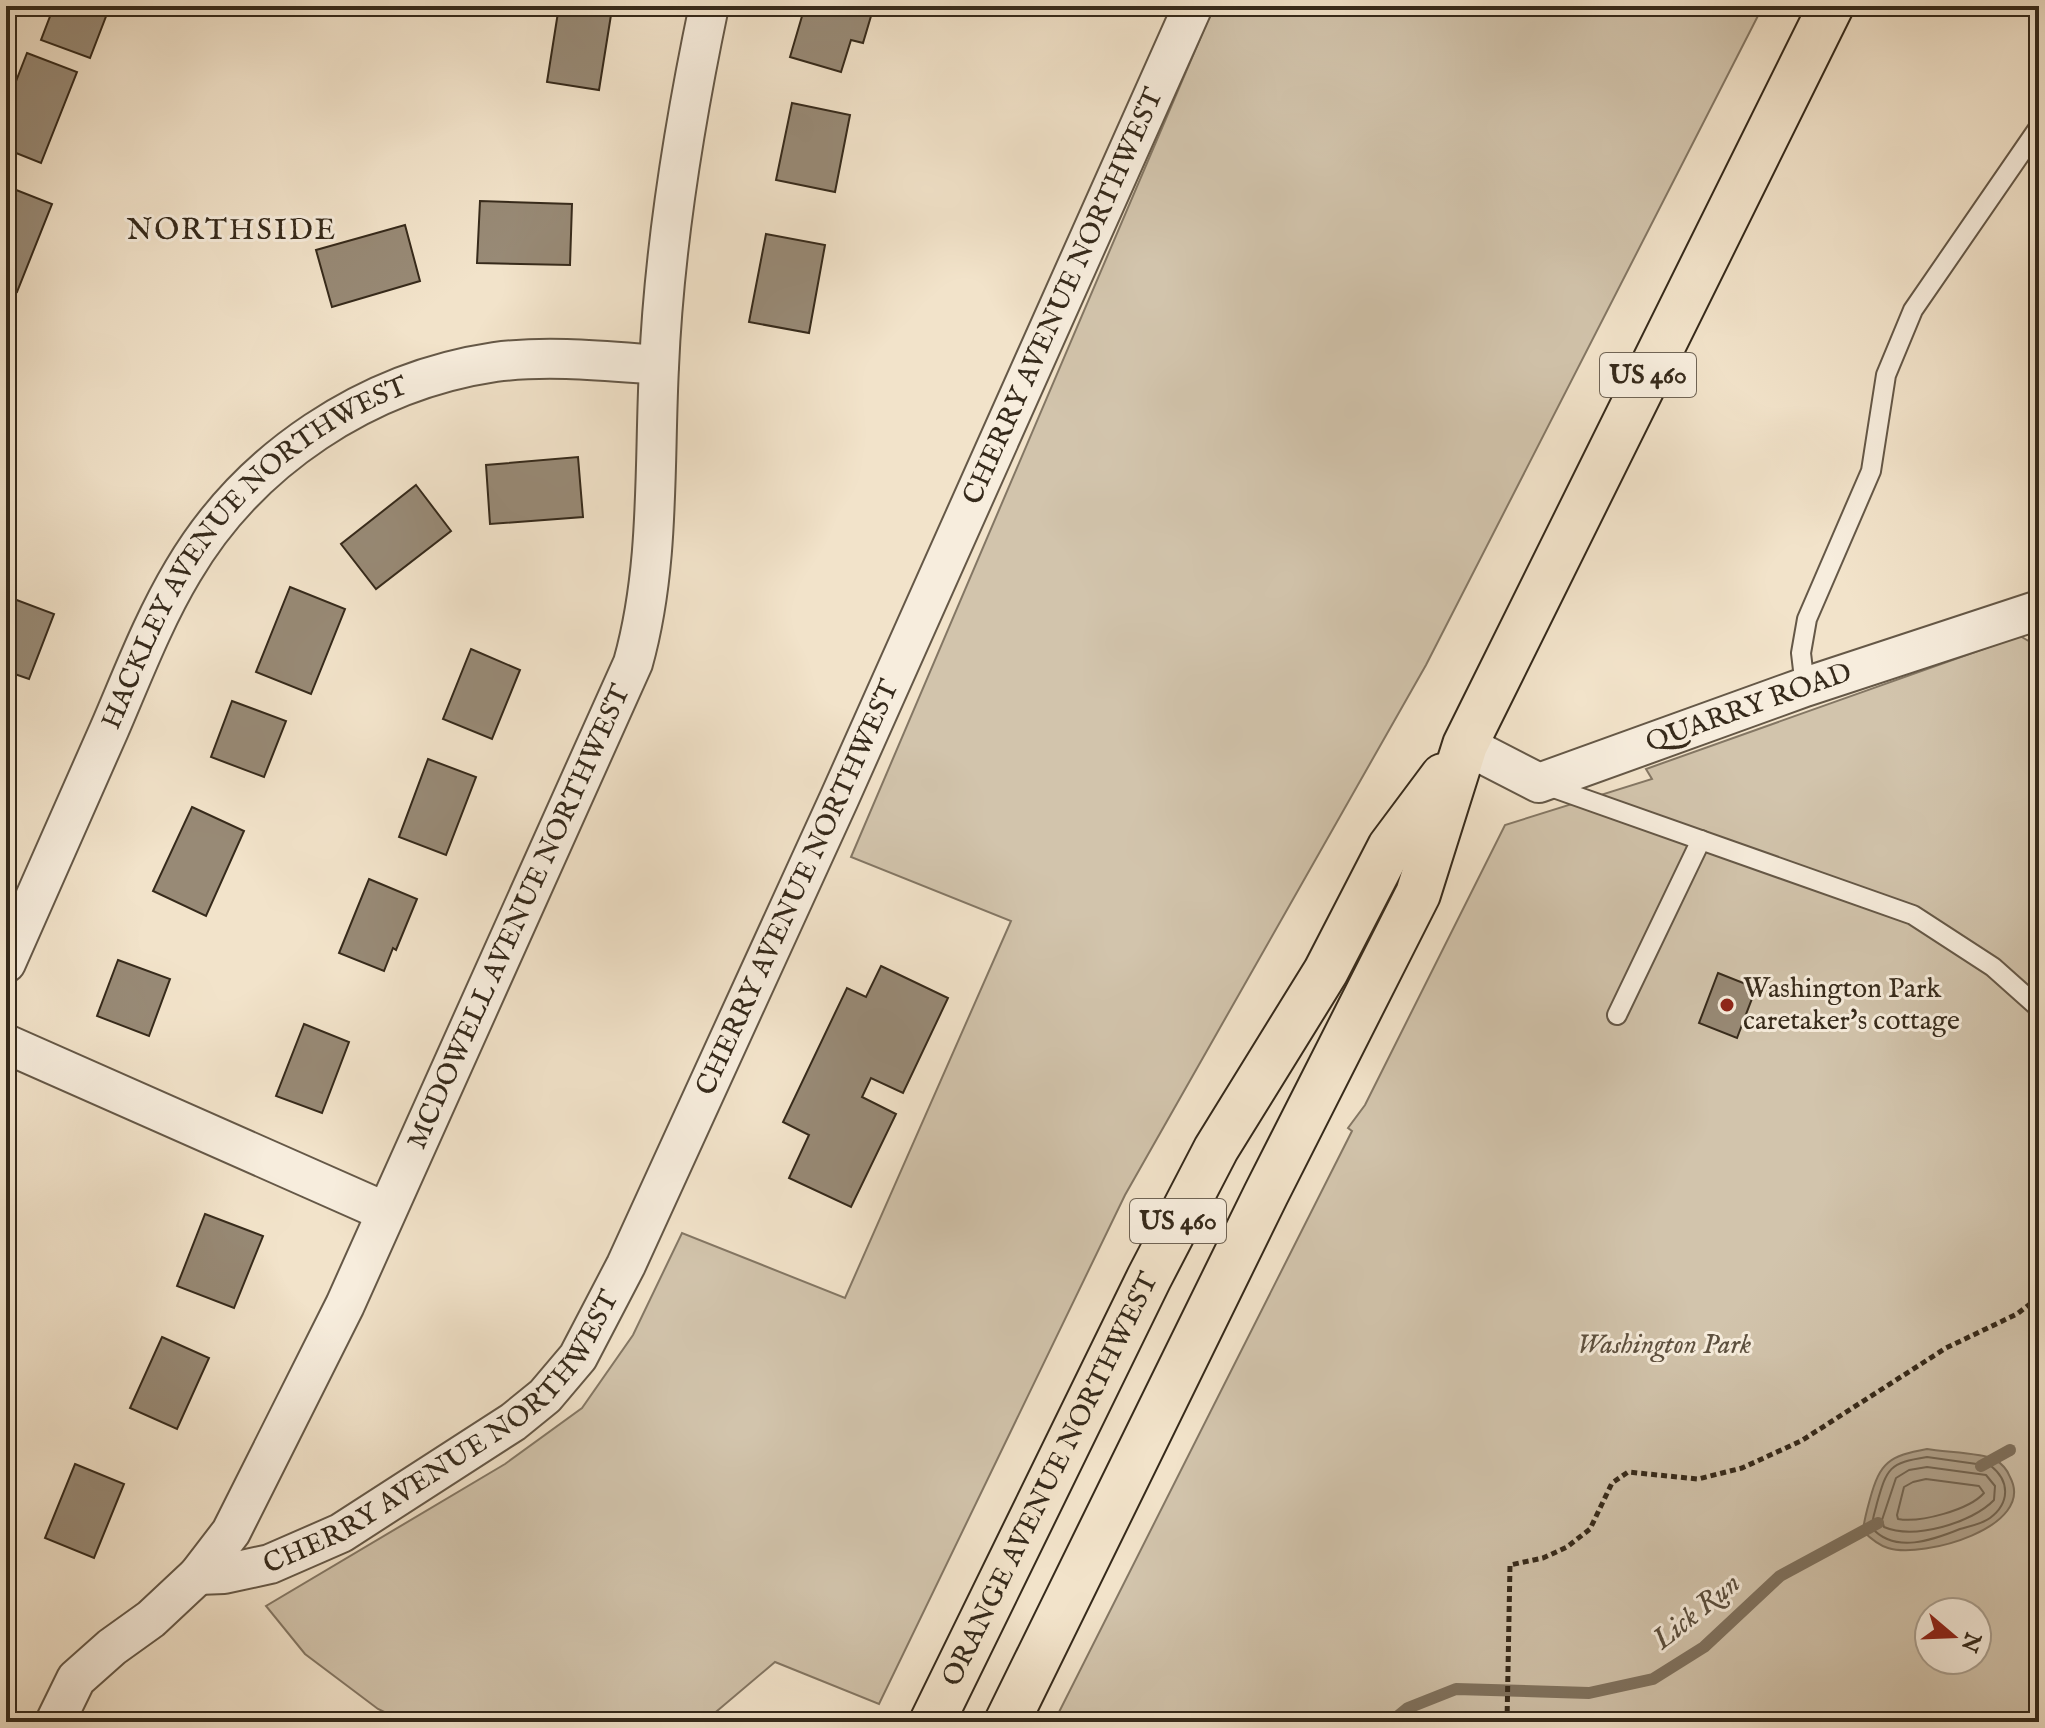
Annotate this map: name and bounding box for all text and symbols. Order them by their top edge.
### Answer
street label: CHERRY AVENUE NORTHWEST [955,82,1172,510]
district label: NORTHSIDE [127,212,337,250]
road number: US 460 [1600,353,1696,397]
street label: HACKLEY AVENUE NORTHWEST [94,369,413,734]
street label: QUARRY ROAD [1641,655,1856,760]
street label: CHERRY AVENUE NORTHWEST [688,674,908,1101]
street label: MCDOWELL AVENUE NORTHWEST [400,679,639,1155]
place label: Washington Park caretaker's cottage [1743,972,1960,1039]
marker: Washington Park caretaker's cottage [1718,996,1736,1014]
road number: US 460 [1130,1199,1226,1243]
street label: ORANGE AVENUE NORTHWEST [935,1266,1167,1692]
street label: CHERRY AVENUE NORTHWEST [258,1284,627,1582]
park label: Washington Park [1577,1328,1751,1363]
water label: Lick Run [1644,1565,1749,1660]
north arrow [1913,1596,1993,1676]
text: N [1954,1627,1987,1655]

